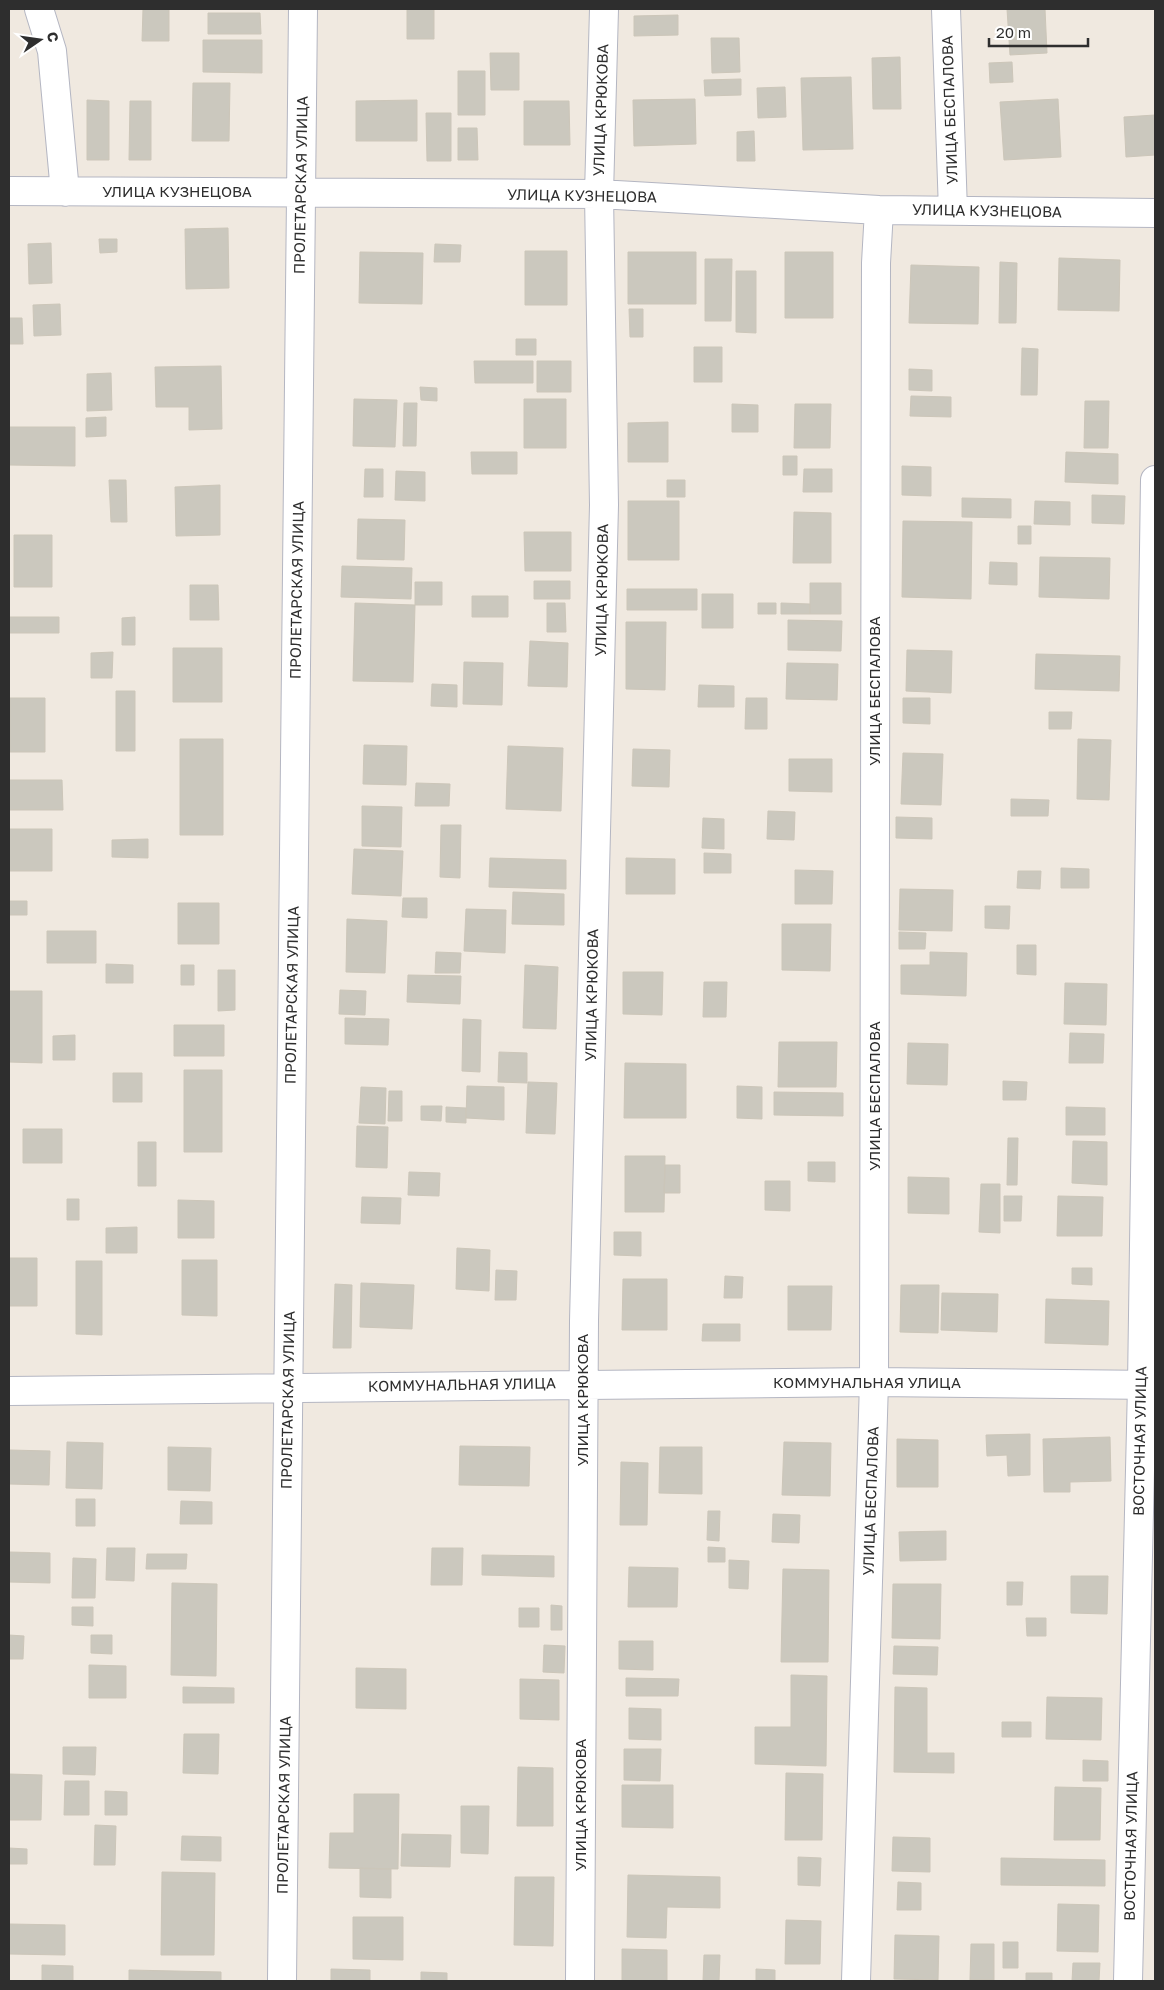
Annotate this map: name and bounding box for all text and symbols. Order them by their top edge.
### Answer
north arrow [15,15,65,65]
scale bar [989,15,1088,47]
text: 20 m [996,23,1031,41]
text: С [44,30,63,44]
street label: УЛИЦА БЕСПАЛОВА [937,35,961,185]
street label: УЛИЦА КРЮКОВА [589,43,611,177]
street label: ПРОЛЕТАРСКАЯ УЛИЦА [289,96,311,274]
street label: УЛИЦА КУЗНЕЦОВА [102,182,252,200]
street label: УЛИЦА КУЗНЕЦОВА [507,185,657,205]
street label: УЛИЦА КУЗНЕЦОВА [912,200,1062,220]
street label: ПРОЛЕТАРСКАЯ УЛИЦА [285,501,307,679]
street label: УЛИЦА КРЮКОВА [591,523,611,656]
street label: УЛИЦА БЕСПАЛОВА [865,616,883,766]
street label: ПРОЛЕТАРСКАЯ УЛИЦА [280,906,302,1084]
street label: УЛИЦА КРЮКОВА [581,928,601,1061]
street label: УЛИЦА БЕСПАЛОВА [865,1021,883,1171]
street label: ПРОЛЕТАРСКАЯ УЛИЦА [276,1311,298,1489]
street label: УЛИЦА КРЮКОВА [573,1334,591,1466]
street label: ВОСТОЧНАЯ УЛИЦА [1129,1366,1149,1516]
street label: КОММУНАЛЬНАЯ УЛИЦА [368,1373,556,1395]
street label: КОММУНАЛЬНАЯ УЛИЦА [773,1373,961,1391]
street label: УЛИЦА БЕСПАЛОВА [858,1426,882,1576]
street label: ПРОЛЕТАРСКАЯ УЛИЦА [272,1716,294,1894]
street label: УЛИЦА КРЮКОВА [571,1739,589,1871]
street label: ВОСТОЧНАЯ УЛИЦА [1120,1771,1140,1921]

